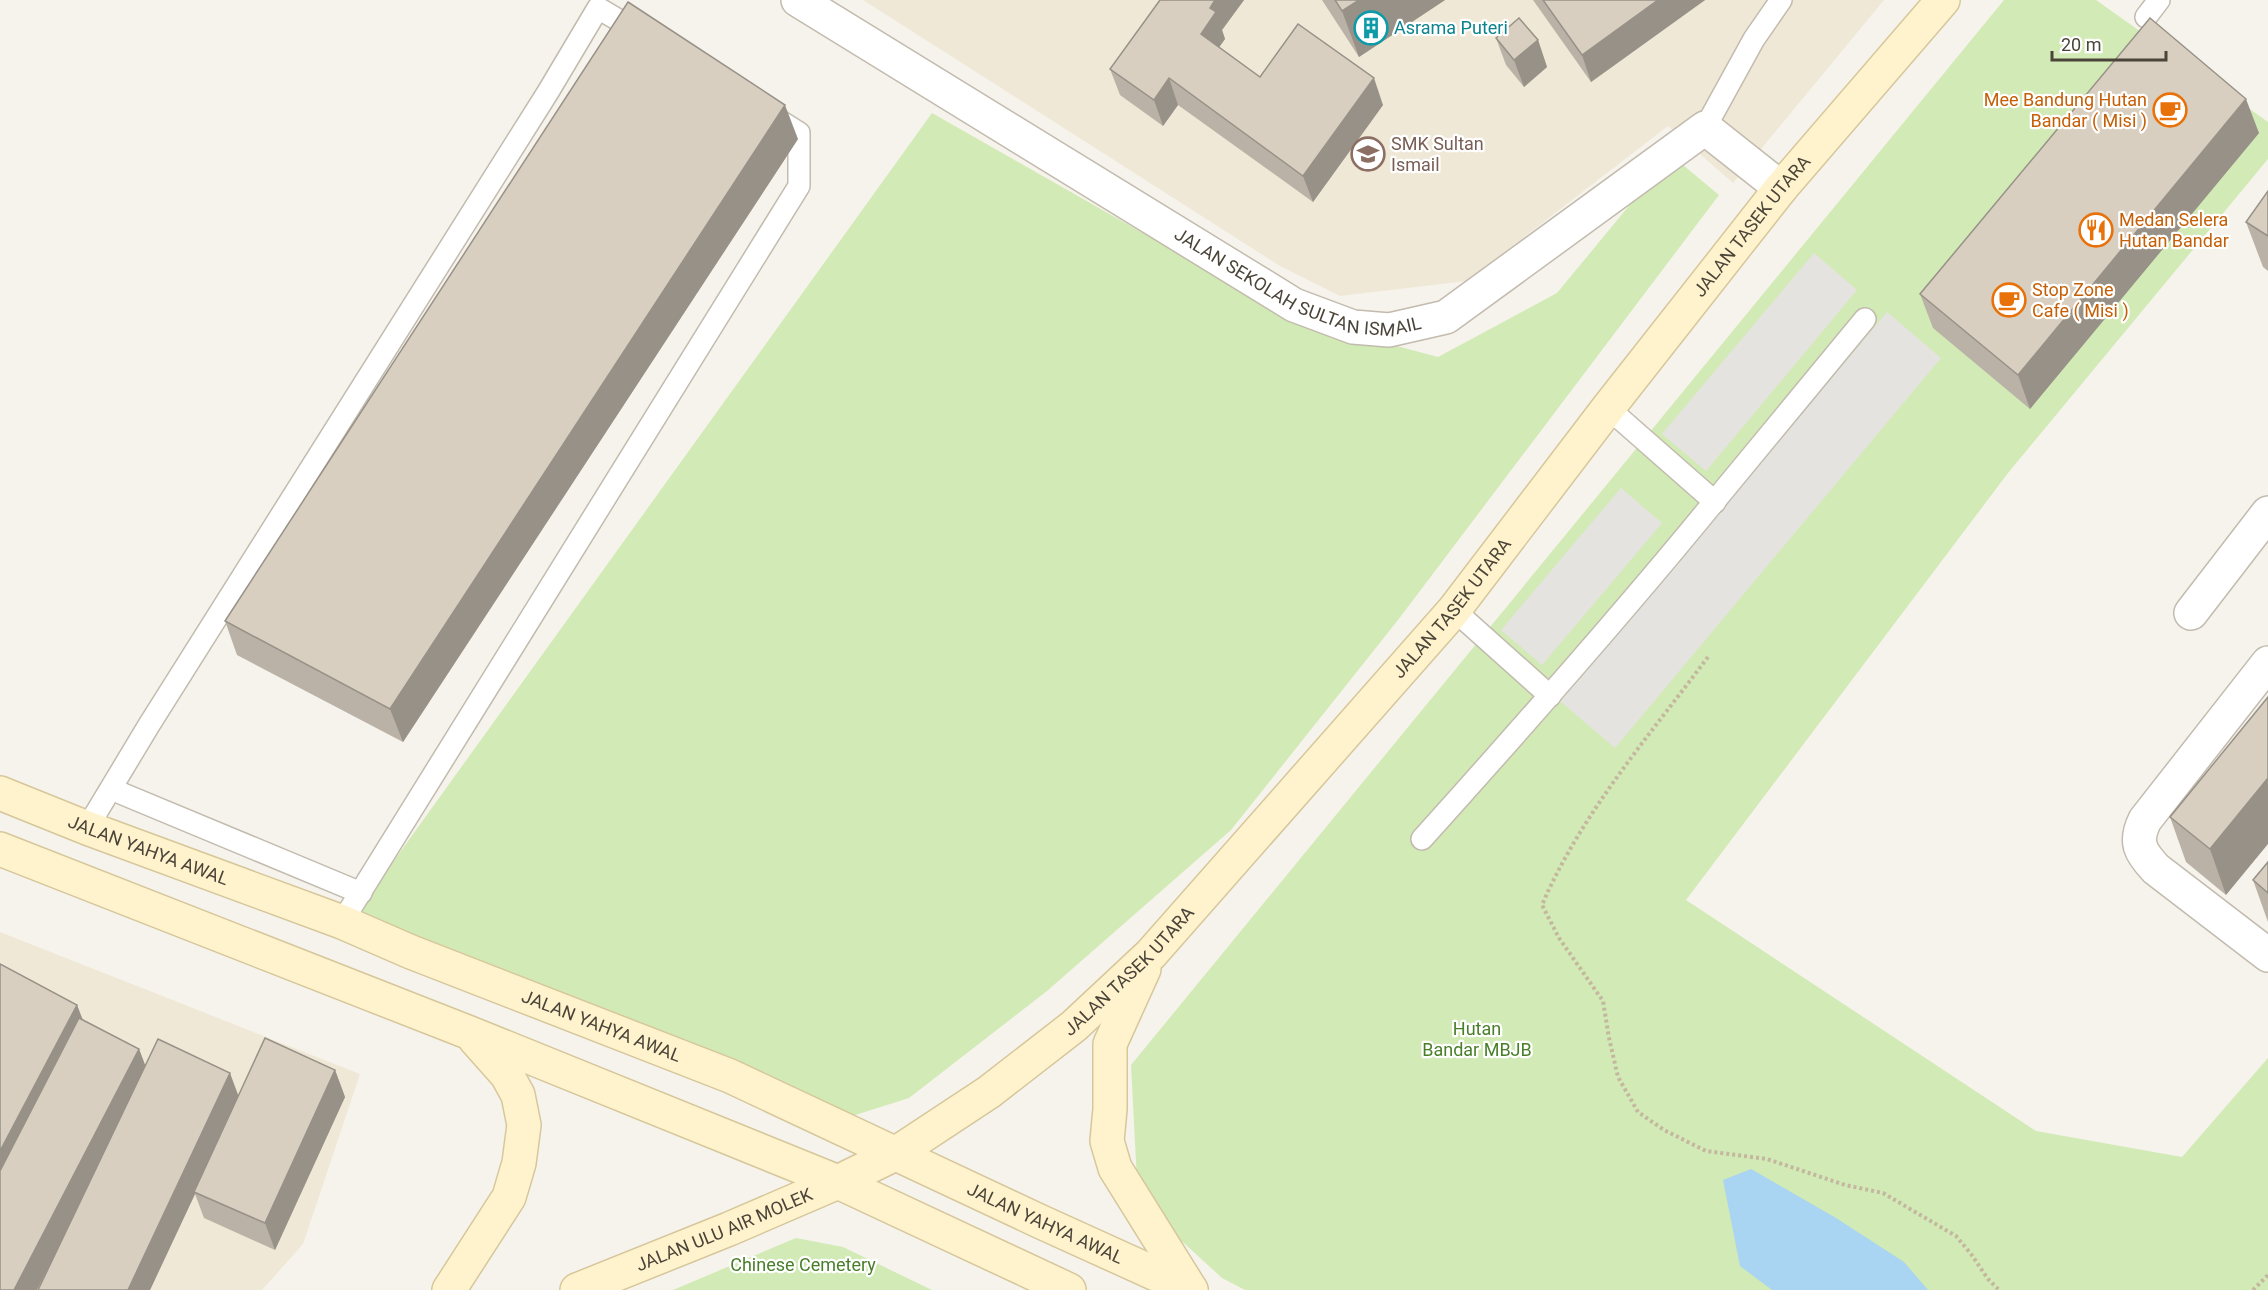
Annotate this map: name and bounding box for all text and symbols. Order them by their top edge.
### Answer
building icon: Asrama Puteri [1353,10,1389,46]
place label: Asrama Puteri [1394,17,1508,38]
scale bar [2052,24,2166,62]
text: 20 m [2061,34,2101,55]
place label: Mee Bandung Hutan Bandar ( Misi ) [1984,89,2147,132]
cafe icon: Mee Bandung Hutan Bandar ( Misi ) [2152,92,2188,128]
place label: SMK Sultan Ismail [1391,133,1484,175]
school or university icon: SMK Sultan Ismail [1350,136,1386,172]
street label: JALAN TASEK UTARA [1689,151,1815,301]
place label: Medan Selera Hutan Bandar [2119,209,2229,251]
restaurant icon: Medan Selera Hutan Bandar [2078,212,2114,248]
street label: JALAN SEKOLAH SULTAN ISMAIL [1171,223,1423,340]
place label: Stop Zone Cafe ( Misi ) [2032,279,2129,322]
cafe icon: Stop Zone Cafe ( Misi ) [1991,282,2027,318]
street label: JALAN TASEK UTARA [1388,534,1515,682]
street label: JALAN YAHYA AWAL [65,811,232,889]
street label: JALAN TASEK UTARA [1060,902,1198,1040]
street label: JALAN YAHYA AWAL [519,985,684,1066]
park label: Hutan Bandar MBJB [1422,1018,1532,1060]
street label: JALAN YAHYA AWAL [964,1178,1127,1268]
street label: JALAN ULU AIR MOLEK [633,1183,816,1275]
park label: Chinese Cemetery [730,1254,876,1275]

